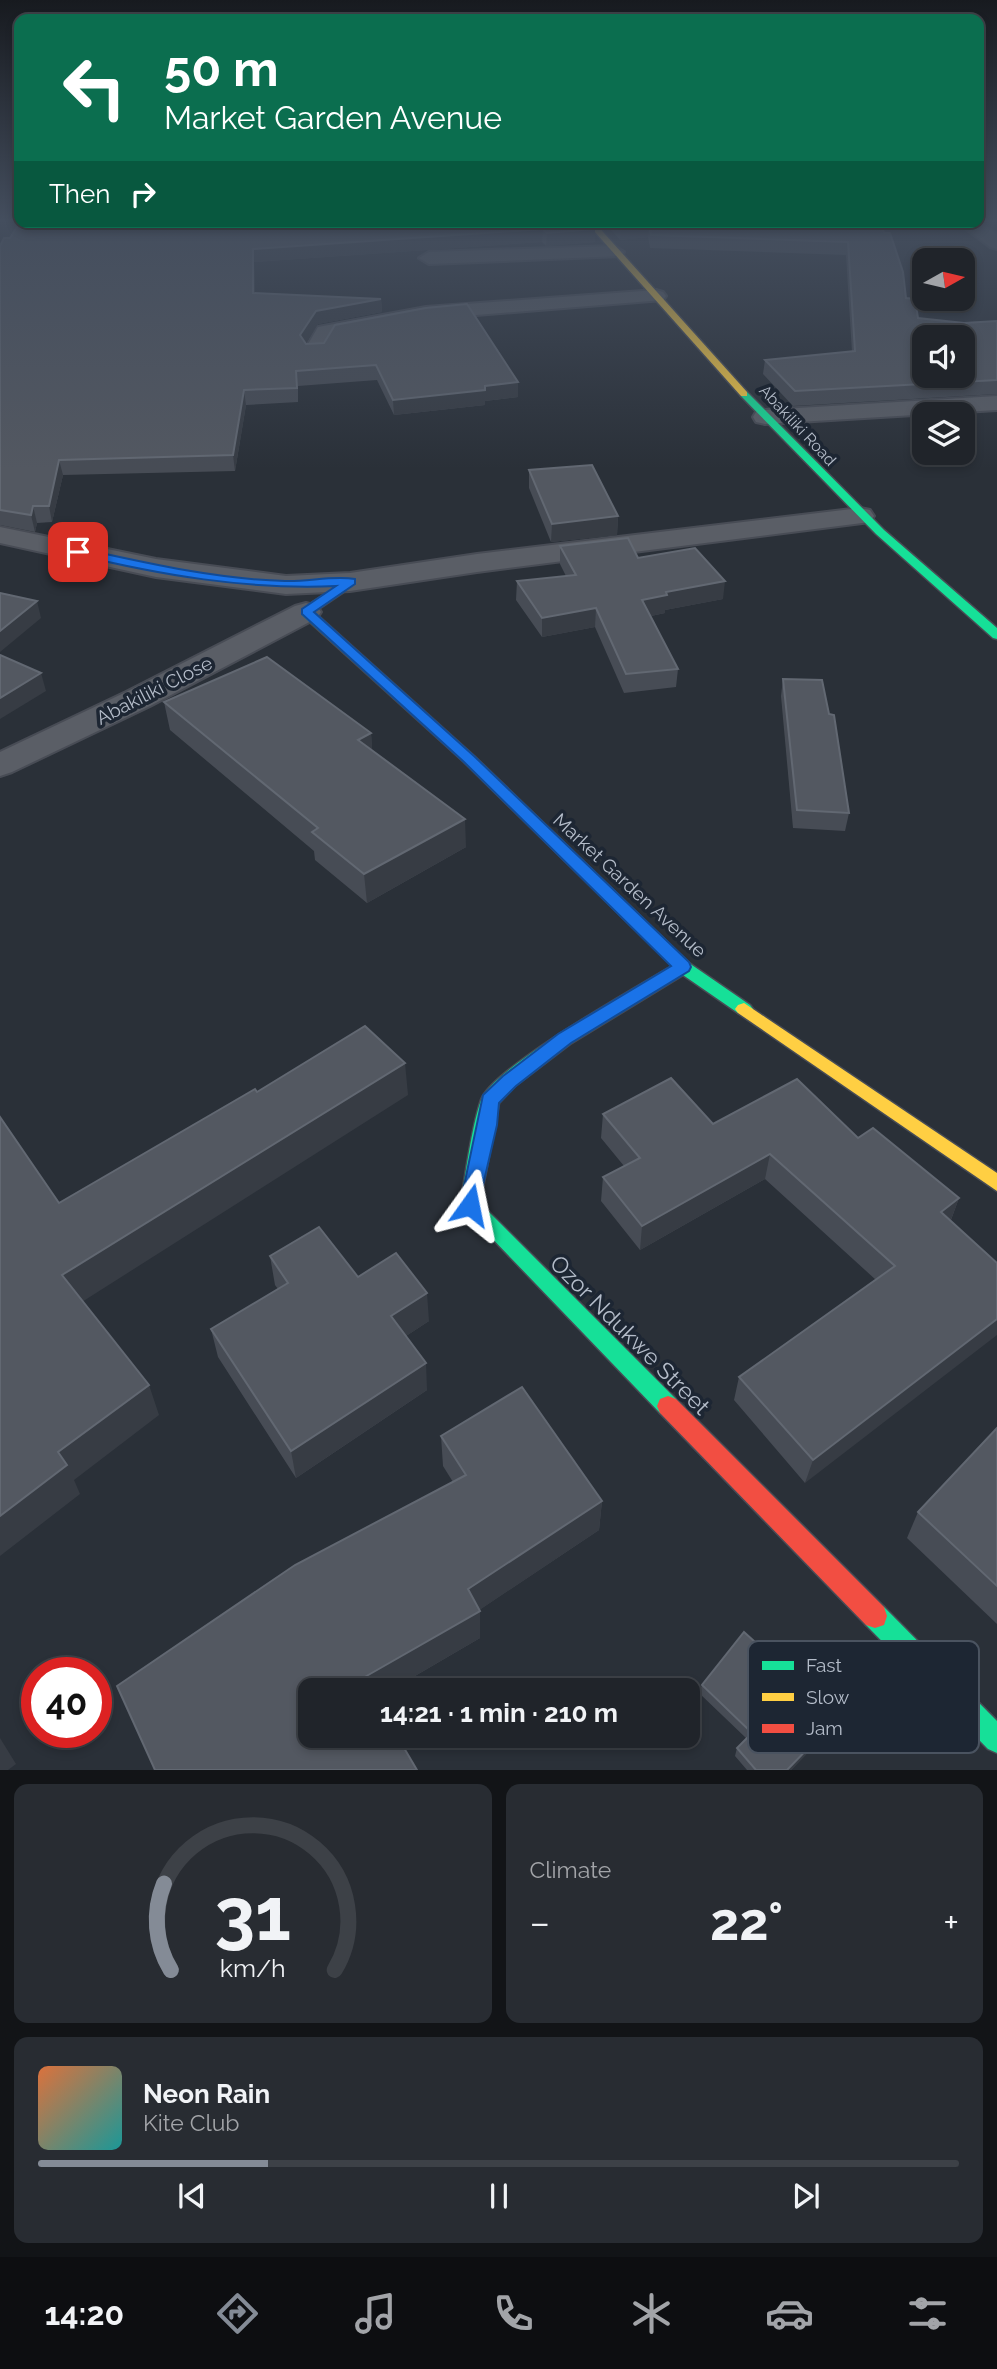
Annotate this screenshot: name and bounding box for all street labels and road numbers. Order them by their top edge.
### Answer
street label: Abakiliki Road [755,381,840,470]
street label: Abakiliki Close [92,651,216,729]
street label: Market Garden Avenue [549,808,711,962]
street label: Ozor Ndukwe Street [545,1249,716,1420]

